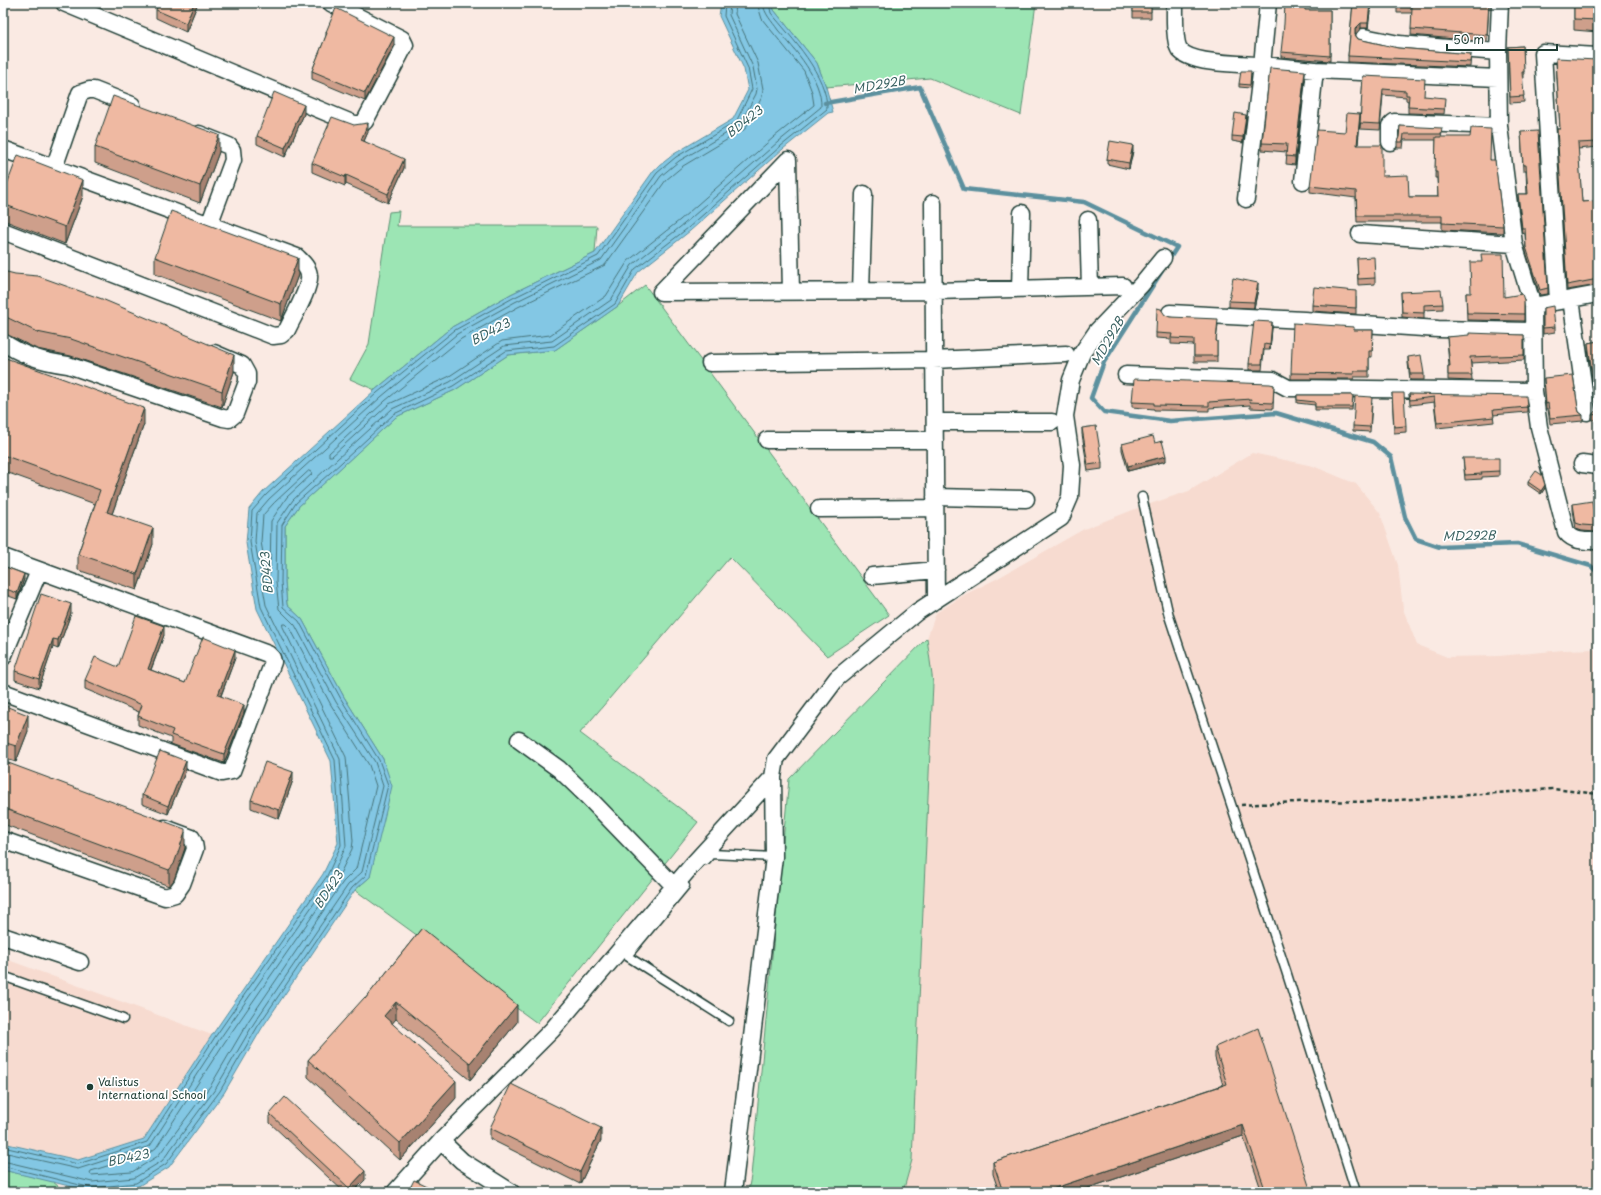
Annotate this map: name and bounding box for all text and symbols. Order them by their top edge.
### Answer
scale bar [1447,26,1557,52]
text: 50 m [1453,30,1484,48]
water label: MD292B [852,70,908,97]
water label: BD423 [722,100,767,141]
water label: MD292B [1086,312,1129,368]
water label: BD423 [467,313,513,349]
water label: MD292B [1443,526,1497,544]
water label: BD423 [255,550,277,595]
water label: BD423 [309,866,348,911]
place label: Valistus International School [98,1073,206,1103]
marker: Valistus International School [85,1082,95,1092]
water label: BD423 [106,1144,151,1170]

